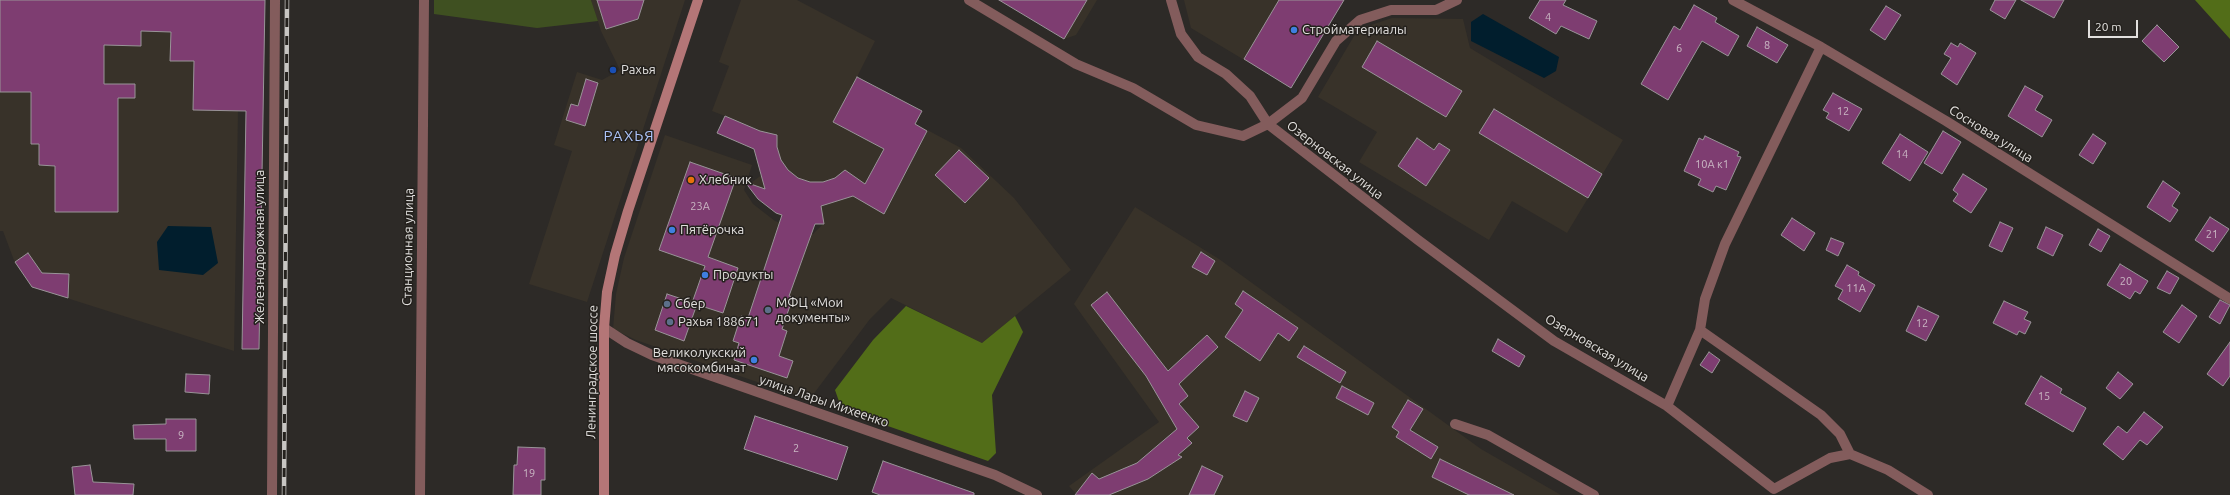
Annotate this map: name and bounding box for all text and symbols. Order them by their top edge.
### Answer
house number: 4 [1545,10,1551,24]
scale bar [2090,12,2140,38]
text: 20 m [2095,20,2122,33]
place label: Стройматериалы [1302,22,1407,38]
marker: Стройматериалы [1289,25,1299,35]
house number: 8 [1764,38,1770,52]
house number: 6 [1676,41,1682,55]
place label: Рахья [621,62,656,78]
marker: Рахья [608,65,618,75]
street label: Сосновая улица [1946,102,2036,166]
house number: 12 [1837,104,1849,118]
street label: Озерновская улица [1284,117,1386,203]
district label: РАХЬЯ [603,127,655,145]
house number: 14 [1896,147,1908,161]
house number: 10А к1 [1695,157,1729,171]
street label: Железнодорожная улица [252,170,268,324]
place label: Хлебник [699,172,752,188]
marker: Хлебник [686,175,696,185]
street label: Станционная улица [399,188,417,306]
house number: 23А [690,199,710,213]
place label: Пятёрочка [680,222,744,238]
marker: Пятёрочка [667,225,677,235]
house number: 21 [2206,227,2218,241]
place label: Продукты [713,267,774,283]
marker: Продукты [700,270,710,280]
house number: 20 [2120,274,2132,288]
house number: 11А [1846,281,1866,295]
place label: МФЦ «Мои документы» [776,295,850,326]
place label: Сбер [675,296,705,312]
marker: Сбер [662,299,672,309]
street label: Ленинградское шоссе [583,305,601,439]
marker: МФЦ «Мои документы» [763,305,773,315]
street label: Озерновская улица [1542,311,1652,385]
place label: Рахья 188671 [678,314,760,330]
house number: 12 [1916,316,1928,330]
marker: Рахья 188671 [665,317,675,327]
place label: Великолукский мясокомбинат [653,345,746,376]
marker: Великолукский мясокомбинат [749,355,759,365]
street label: улица Лары Михеенко [757,372,891,430]
house number: 15 [2038,389,2050,403]
house number: 9 [178,428,184,442]
house number: 2 [793,441,799,455]
house number: 19 [523,466,535,480]

